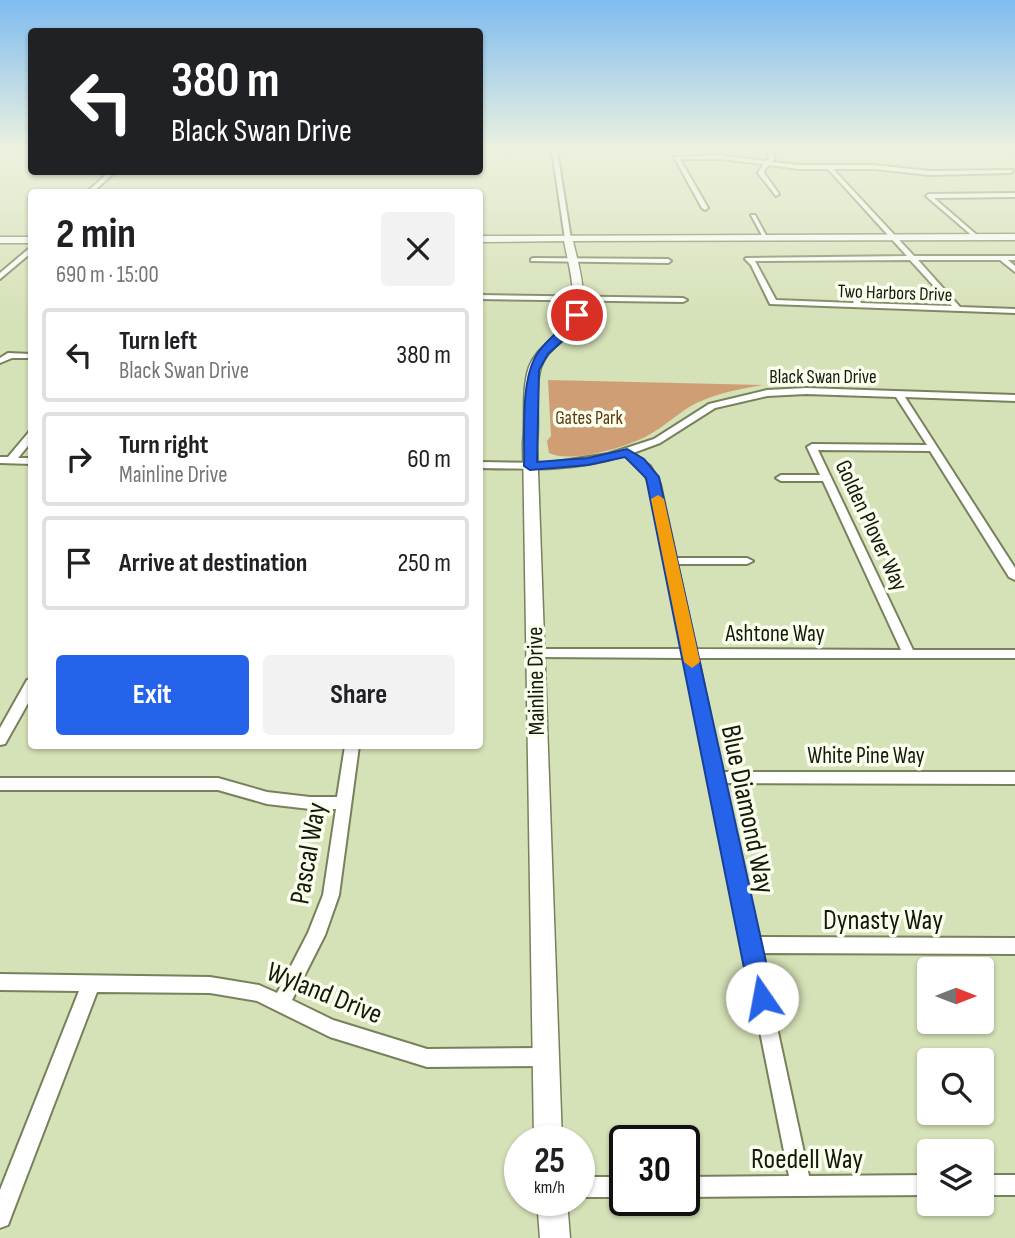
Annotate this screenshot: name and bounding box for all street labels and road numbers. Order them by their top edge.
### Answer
street label: Two Harbors Drive [837,280,953,307]
street label: Black Swan Drive [769,366,877,389]
street label: Golden Plover Way [829,456,914,595]
street label: Ashtone Way [724,620,825,648]
street label: Mainline Drive [521,626,551,736]
street label: Blue Diamond Way [714,722,782,897]
street label: White Pine Way [807,742,925,770]
street label: Pascal Way [283,800,334,907]
street label: Dynasty Way [823,904,943,937]
street label: Wyland Drive [262,955,387,1032]
street label: Roedell Way [751,1143,863,1176]

